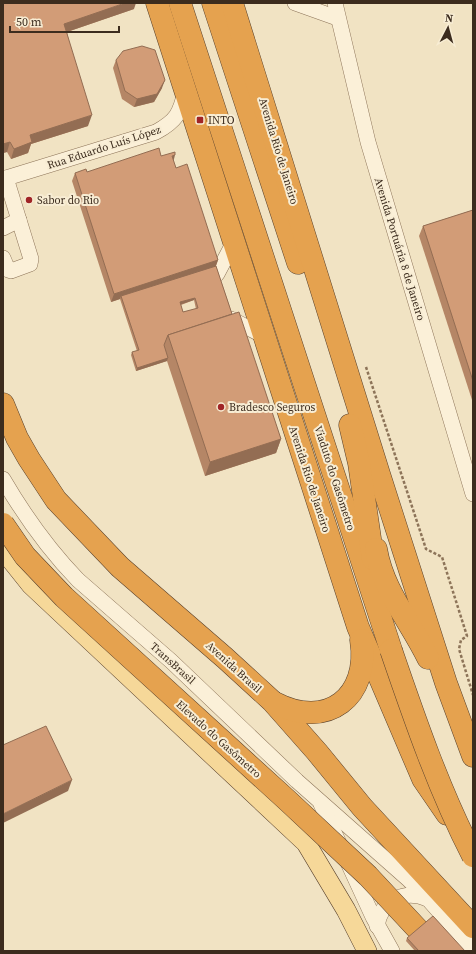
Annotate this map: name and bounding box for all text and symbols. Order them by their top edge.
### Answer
scale bar [10,8,119,34]
north arrow [428,8,468,48]
text: N [444,11,454,26]
text: 50 m [16,14,42,30]
street label: Avenida Rio de Janeiro [255,96,302,206]
place label: INTO [208,113,235,128]
marker: INTO [195,115,205,125]
street label: Rua Eduardo Luís López [45,122,163,173]
street label: Avenida Portuária 8 de Janeiro [371,176,428,322]
place label: Sabor do Rio [37,193,99,208]
marker: Sabor do Rio [24,195,34,205]
place label: Bradesco Seguros [229,400,316,415]
marker: Bradesco Seguros [216,402,226,412]
street label: Avenida Rio de Janeiro [285,424,334,534]
street label: Viaduto do Gasômetro [311,424,359,532]
street label: Avenida Brasil [203,638,265,696]
street label: TransBrasil [147,639,198,688]
street label: Elevado do Gasômetro [173,697,264,782]

